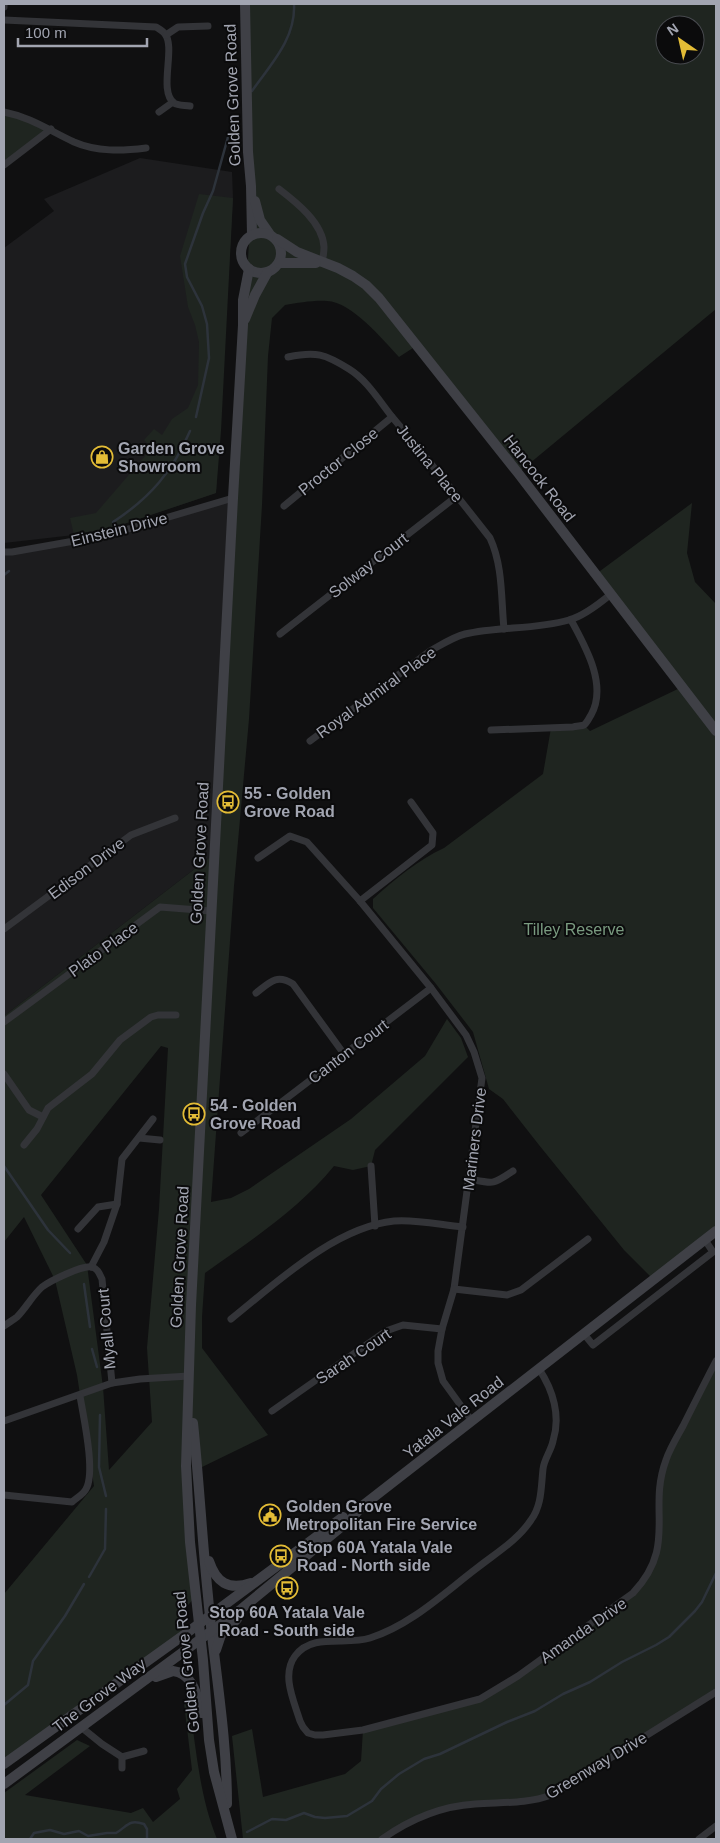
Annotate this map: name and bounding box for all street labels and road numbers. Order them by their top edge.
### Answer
street label: Golden Grove Road [222,24,243,166]
street label: Justina Place [393,421,466,506]
street label: Proctor Close [295,424,381,498]
street label: Hancock Road [501,432,579,525]
street label: Einstein Drive [69,509,169,550]
street label: Solway Court [326,529,411,601]
street label: Royal Admiral Place [313,643,439,741]
street label: Golden Grove Road [187,782,212,925]
street label: Edison Drive [45,834,128,902]
street label: Plato Place [66,919,141,980]
street label: Canton Court [305,1016,392,1087]
street label: Mariners Drive [460,1086,489,1192]
street label: Golden Grove Road [167,1186,192,1329]
street label: Myall Court [94,1287,118,1370]
street label: Sarah Court [313,1325,394,1388]
street label: Yatala Vale Road [400,1373,507,1462]
street label: Golden Grove Road [171,1590,202,1734]
street label: Amanda Drive [537,1594,630,1666]
street label: The Grove Way [50,1655,149,1736]
street label: Greenway Drive [543,1729,650,1802]

